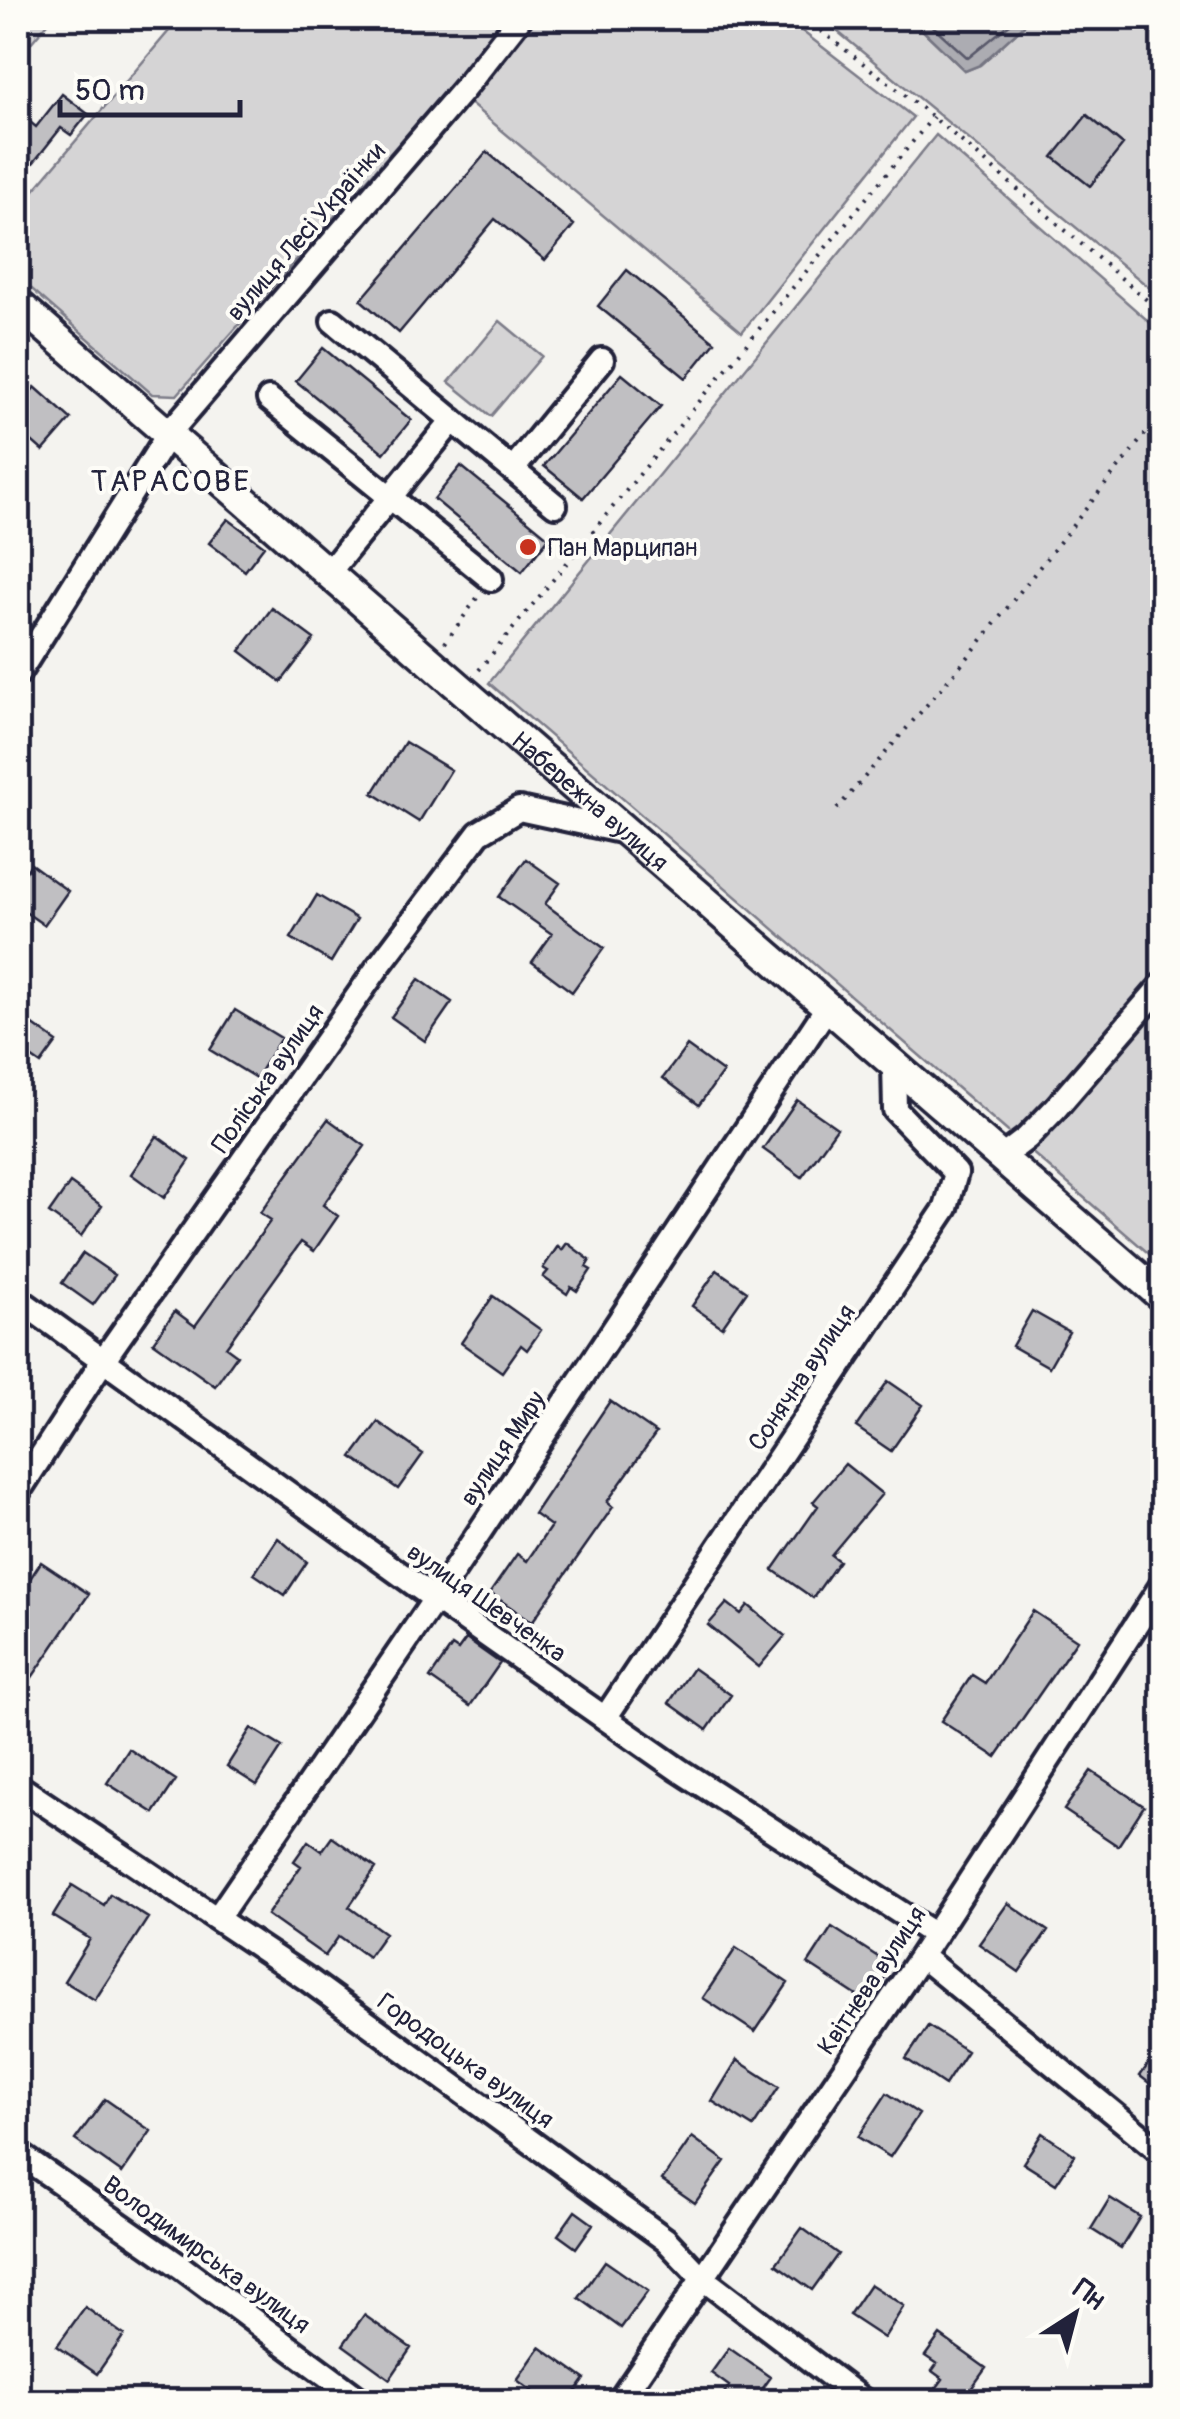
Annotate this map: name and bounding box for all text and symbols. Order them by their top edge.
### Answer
scale bar [60,55,240,117]
text: 50 m [75,72,145,109]
street label: вулиця Лесі Українки [220,136,392,328]
district label: ТАРАСОВЕ [91,463,251,500]
place label: Пан Марципан [548,533,698,564]
marker: Пан Марципан [517,536,539,558]
street label: Набережна вулиця [505,725,674,879]
street label: Поліська вулиця [205,998,331,1159]
street label: Сонячна вулиця [742,1299,863,1457]
street label: вулиця Миру [454,1385,553,1512]
street label: вулиця Шевченка [401,1537,572,1670]
street label: Квітнева вулиця [811,1901,933,2061]
street label: Городоцька вулиця [371,1987,560,2136]
street label: Володимирська вулиця [96,2170,316,2341]
north arrow [1025,2264,1125,2364]
text: Пн [1066,2272,1112,2318]

